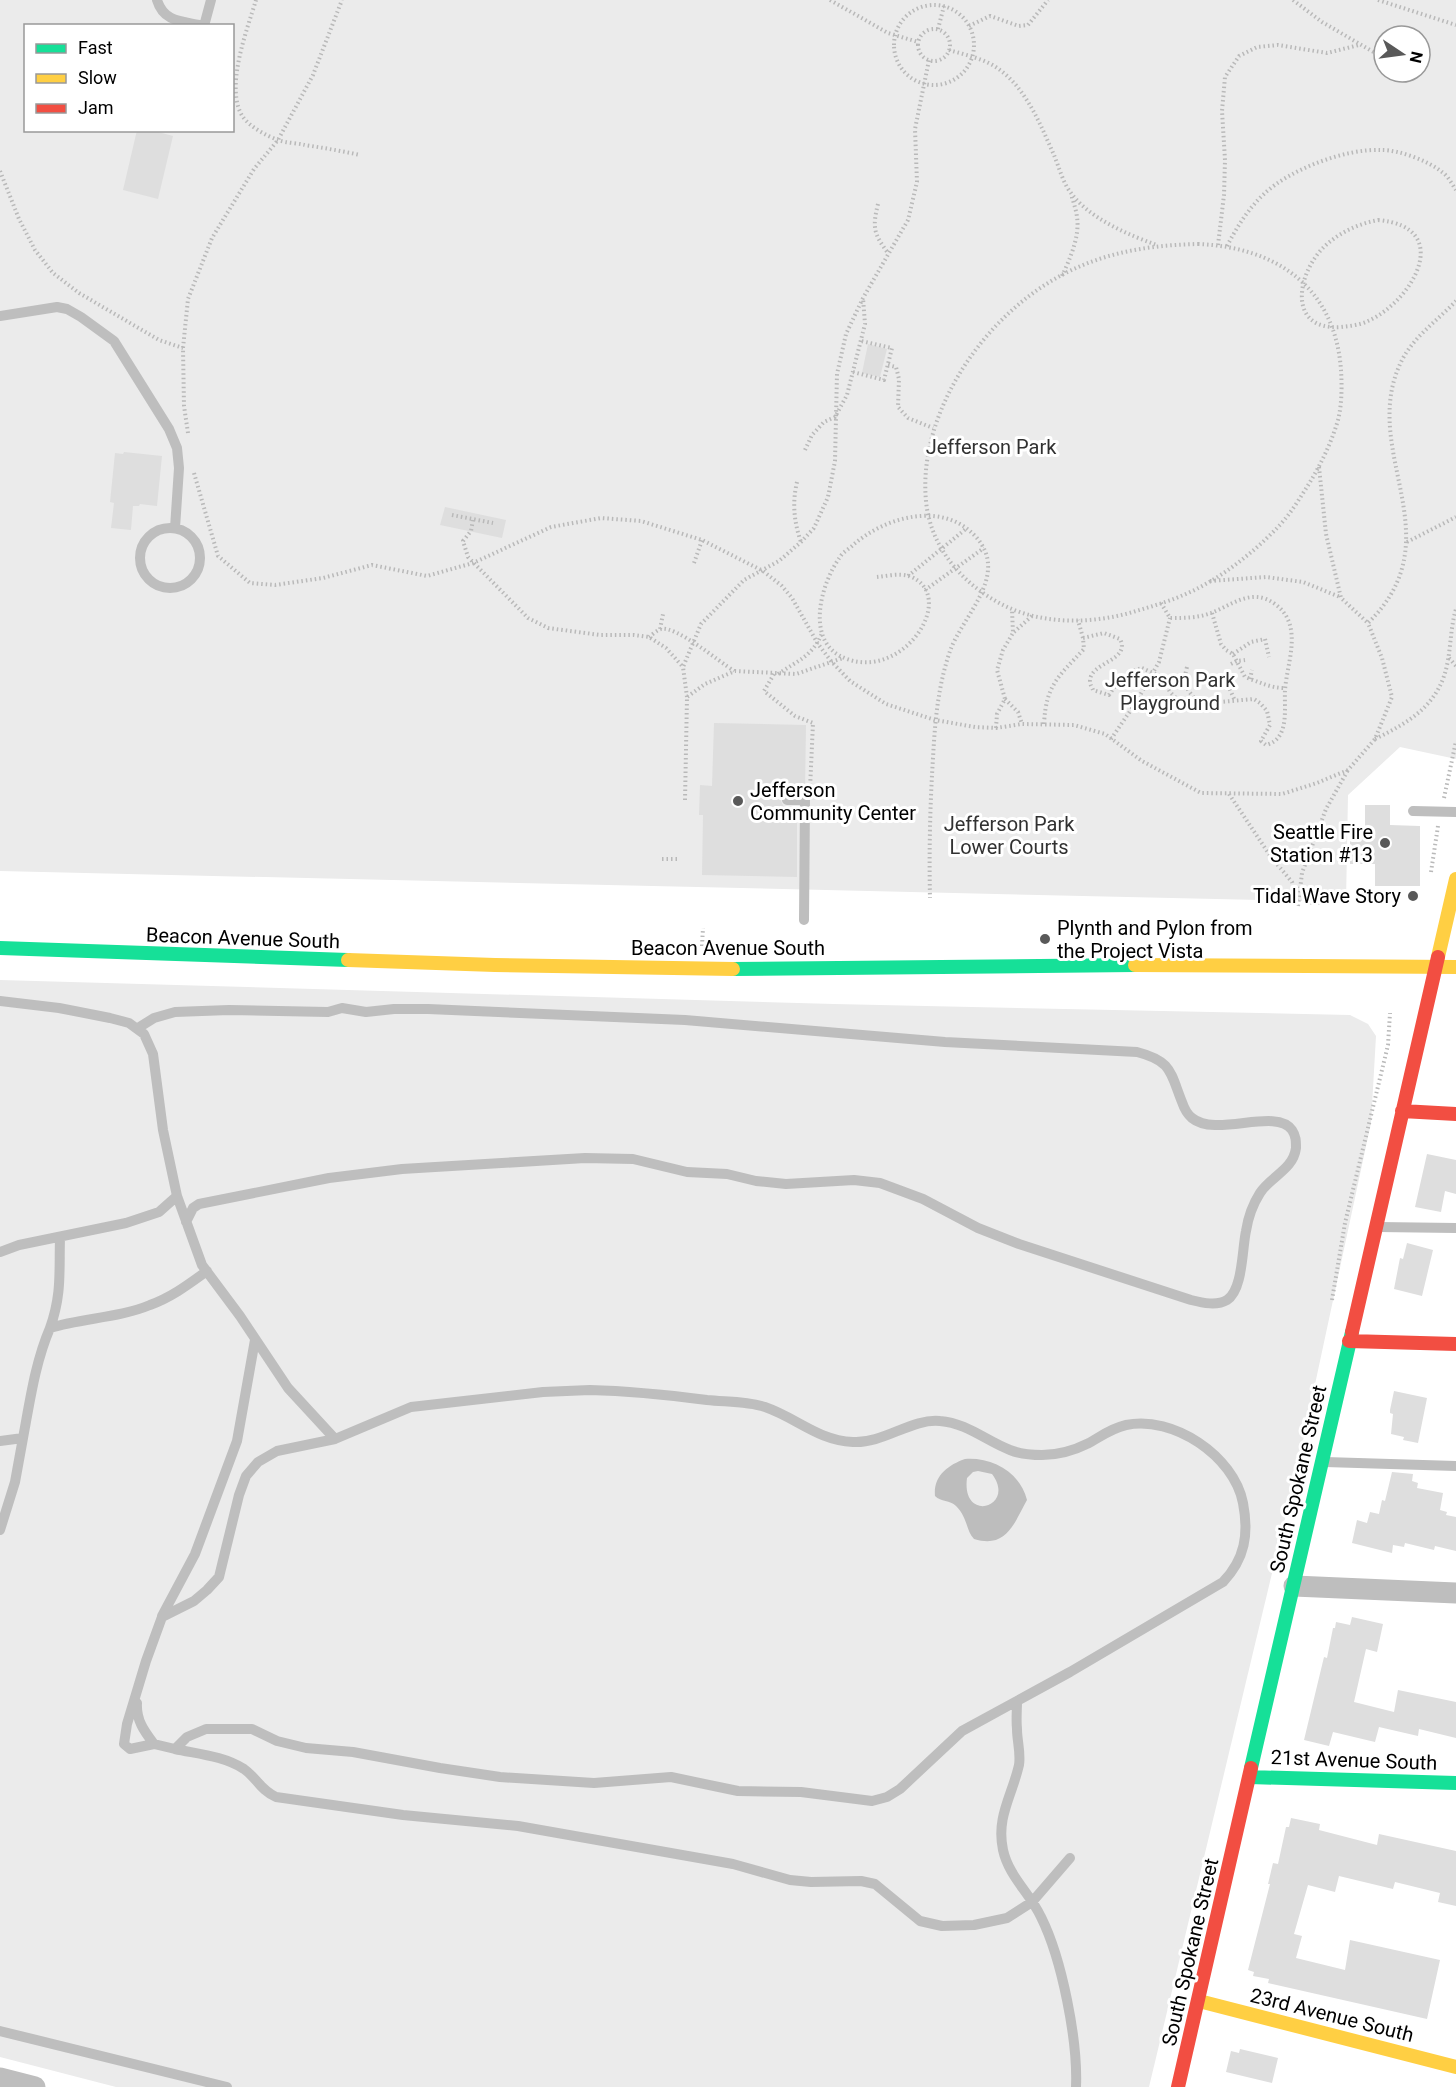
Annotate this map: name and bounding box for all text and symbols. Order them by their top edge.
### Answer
legend [24,24,234,132]
north arrow [1372,24,1432,84]
text: Fast [78,37,113,58]
text: N [1406,50,1427,65]
text: Slow [78,67,117,88]
text: Jam [78,97,114,118]
park label: Jefferson Park [926,435,1057,459]
park label: Jefferson Park Playground [1105,668,1236,715]
place label: Jefferson Community Center [750,778,916,825]
marker: Jefferson Community Center [731,794,745,808]
park label: Jefferson Park Lower Courts [944,812,1075,859]
place label: Seattle Fire Station #13 [1270,820,1373,867]
marker: Seattle Fire Station #13 [1378,836,1392,850]
place label: Tidal Wave Story [1253,884,1402,908]
marker: Tidal Wave Story [1406,889,1420,903]
place label: Plynth and Pylon from the Project Vista [1057,916,1253,963]
street label: Beacon Avenue South [146,923,340,953]
marker: Plynth and Pylon from the Project Vista [1038,932,1052,946]
street label: Beacon Avenue South [631,936,825,960]
street label: South Spokane Street [1265,1383,1331,1575]
street label: 21st Avenue South [1270,1745,1438,1775]
street label: South Spokane Street [1157,1856,1223,2048]
street label: 23rd Avenue South [1248,1983,1416,2047]

